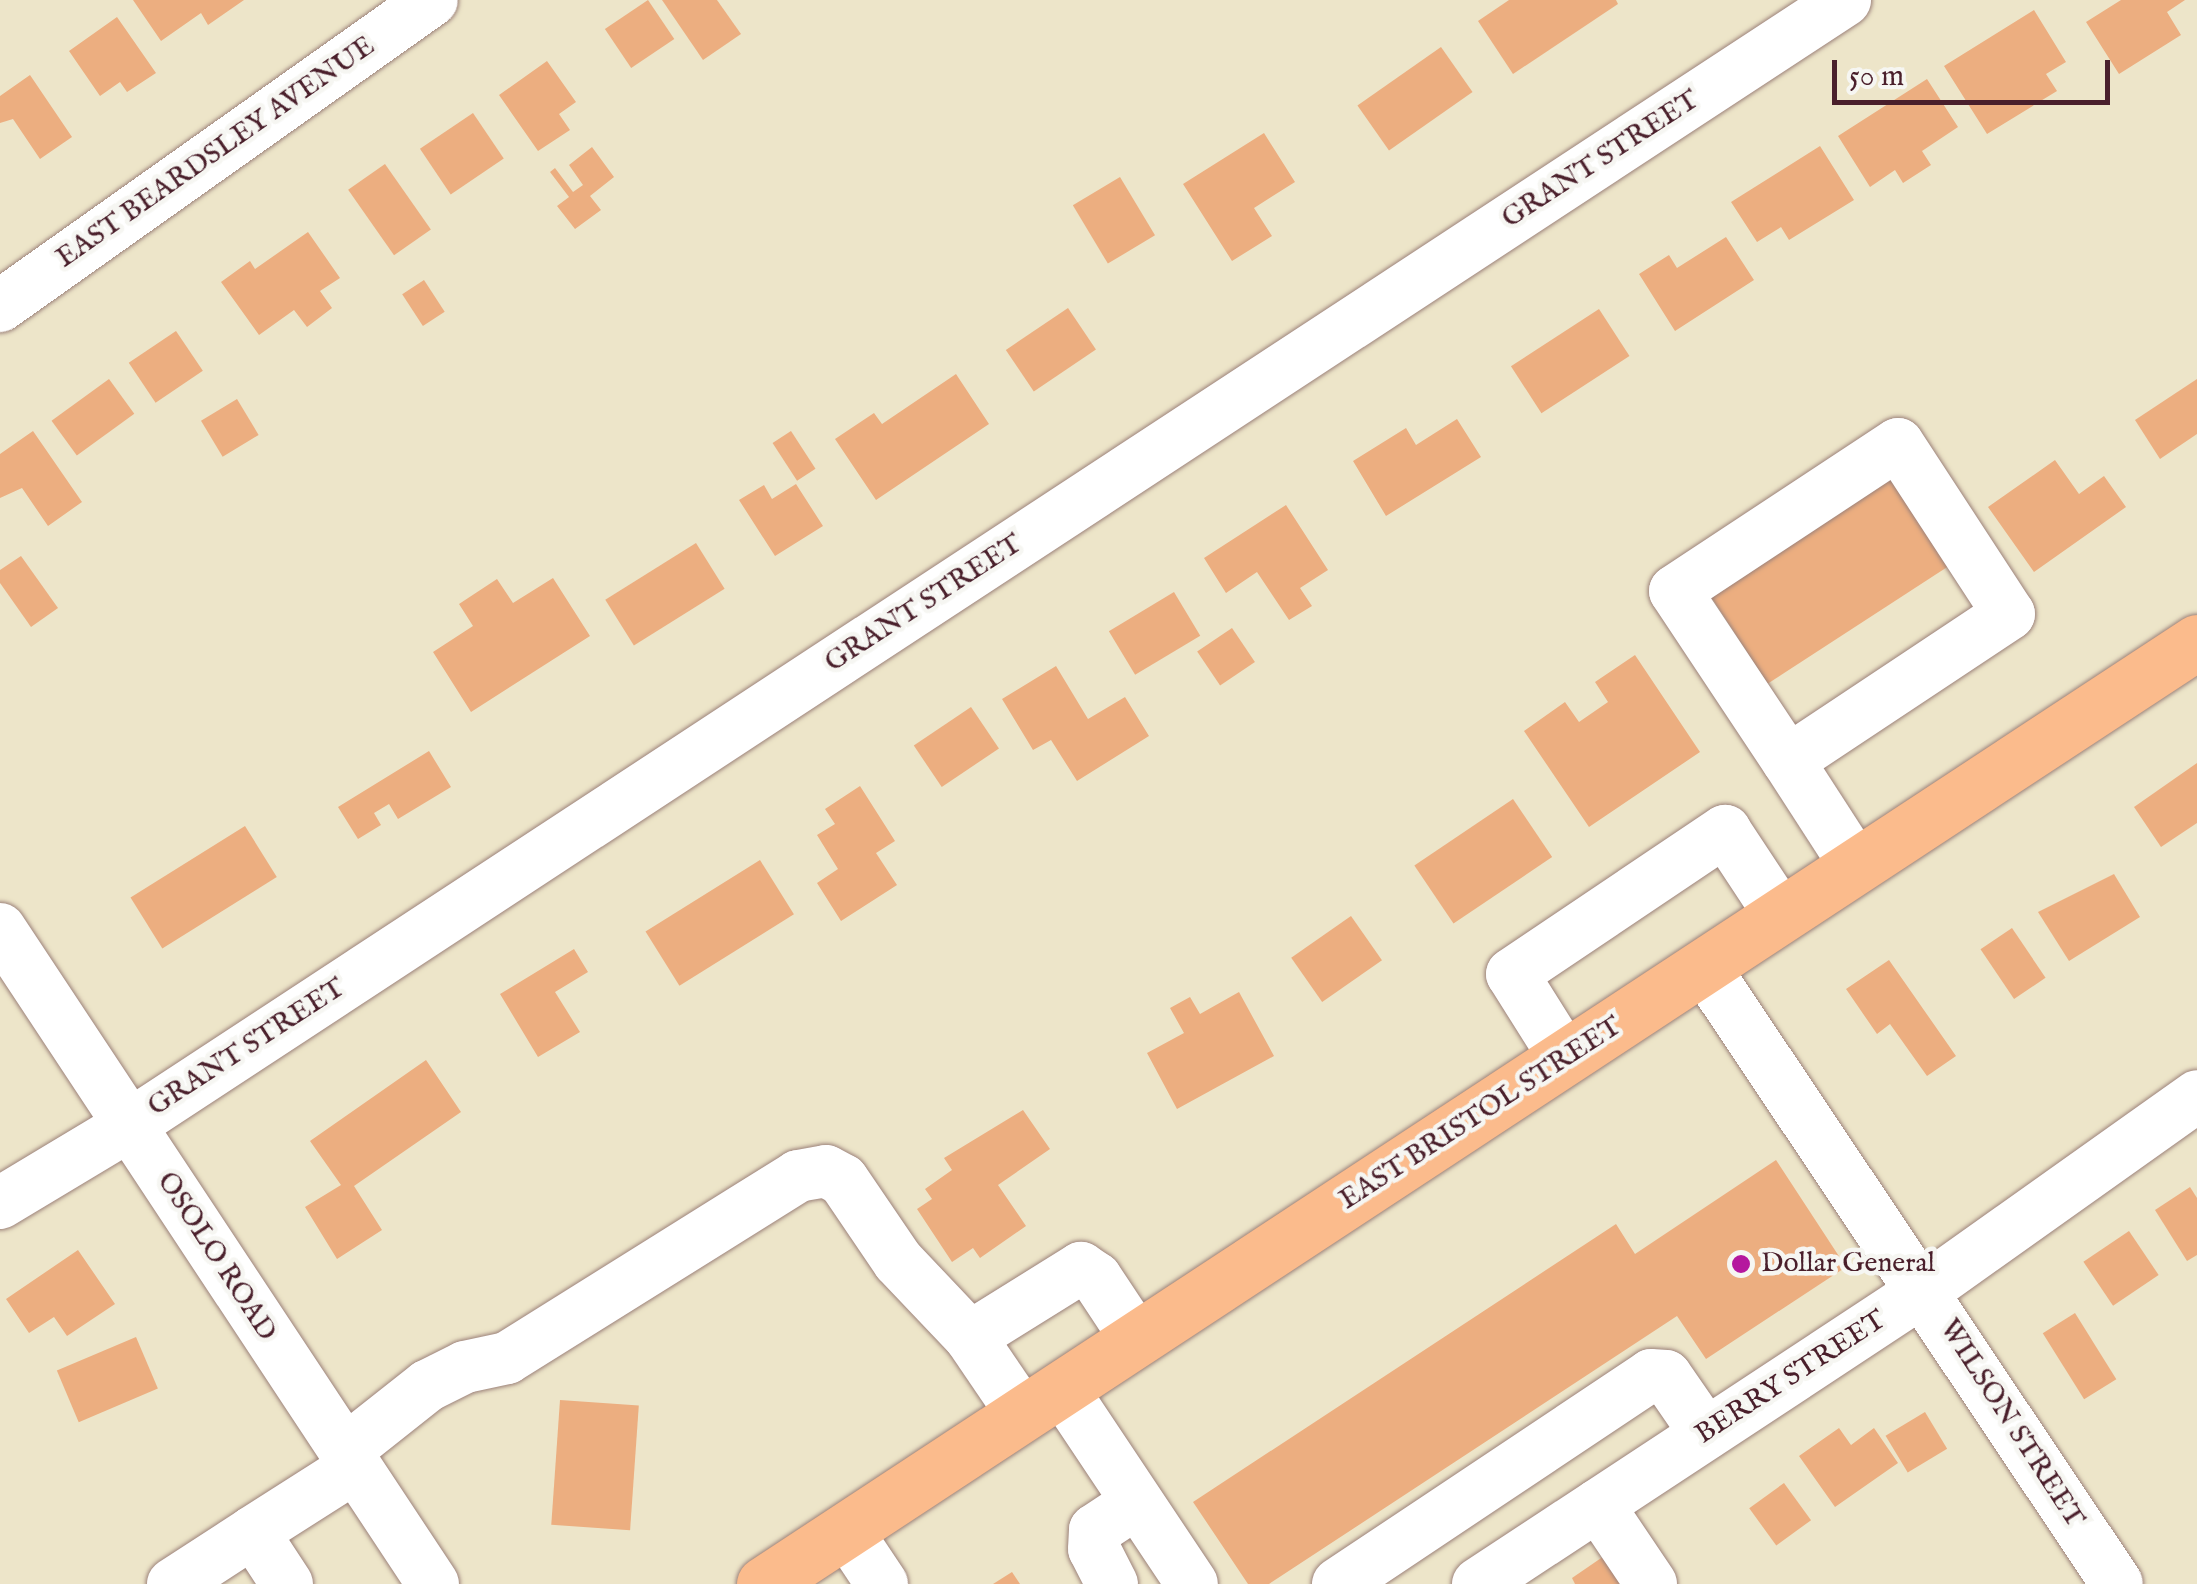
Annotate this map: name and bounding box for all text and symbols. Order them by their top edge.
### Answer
street label: EAST BEARDSLEY AVENUE [50,30,382,276]
scale bar [1837,40,2114,102]
text: 50 m [1849,58,1904,96]
street label: GRANT STREET [1496,84,1706,236]
street label: GRANT STREET [819,528,1029,680]
street label: GRANT STREET [142,972,352,1124]
street label: EAST BRISTOL STREET [1334,1010,1628,1218]
street label: OSOLO ROAD [149,1166,283,1348]
place label: Dollar General [1761,1247,1935,1281]
marker: Dollar General [1730,1253,1752,1275]
street label: BERRY STREET [1690,1304,1892,1452]
street label: WILSON STREET [1931,1314,2091,1534]

